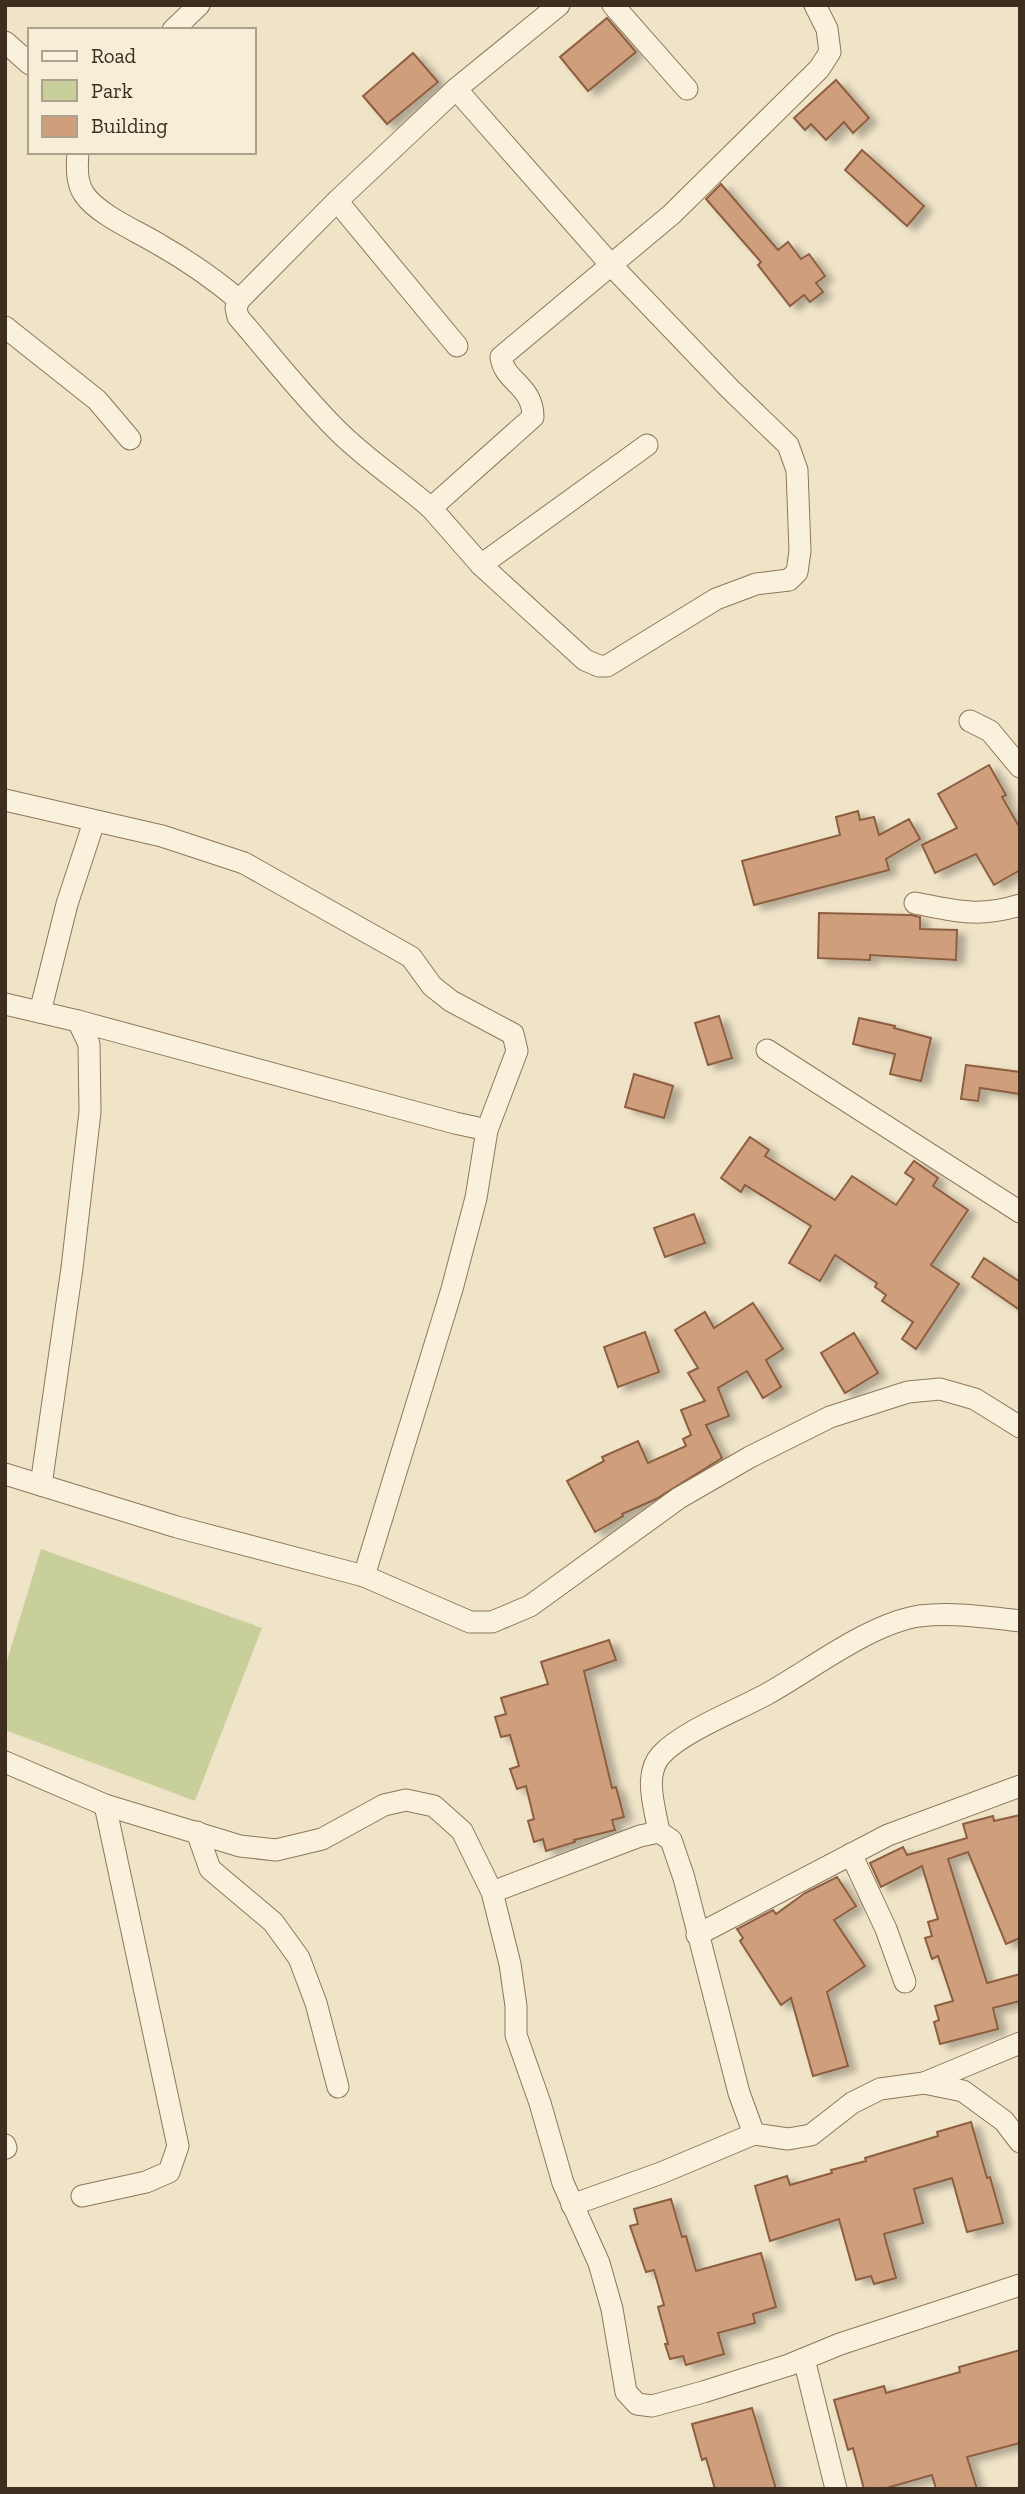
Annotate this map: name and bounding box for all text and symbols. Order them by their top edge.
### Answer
legend [28,28,256,154]
text: Road [91,43,137,68]
text: Park [91,78,133,103]
text: Building [91,113,168,138]

